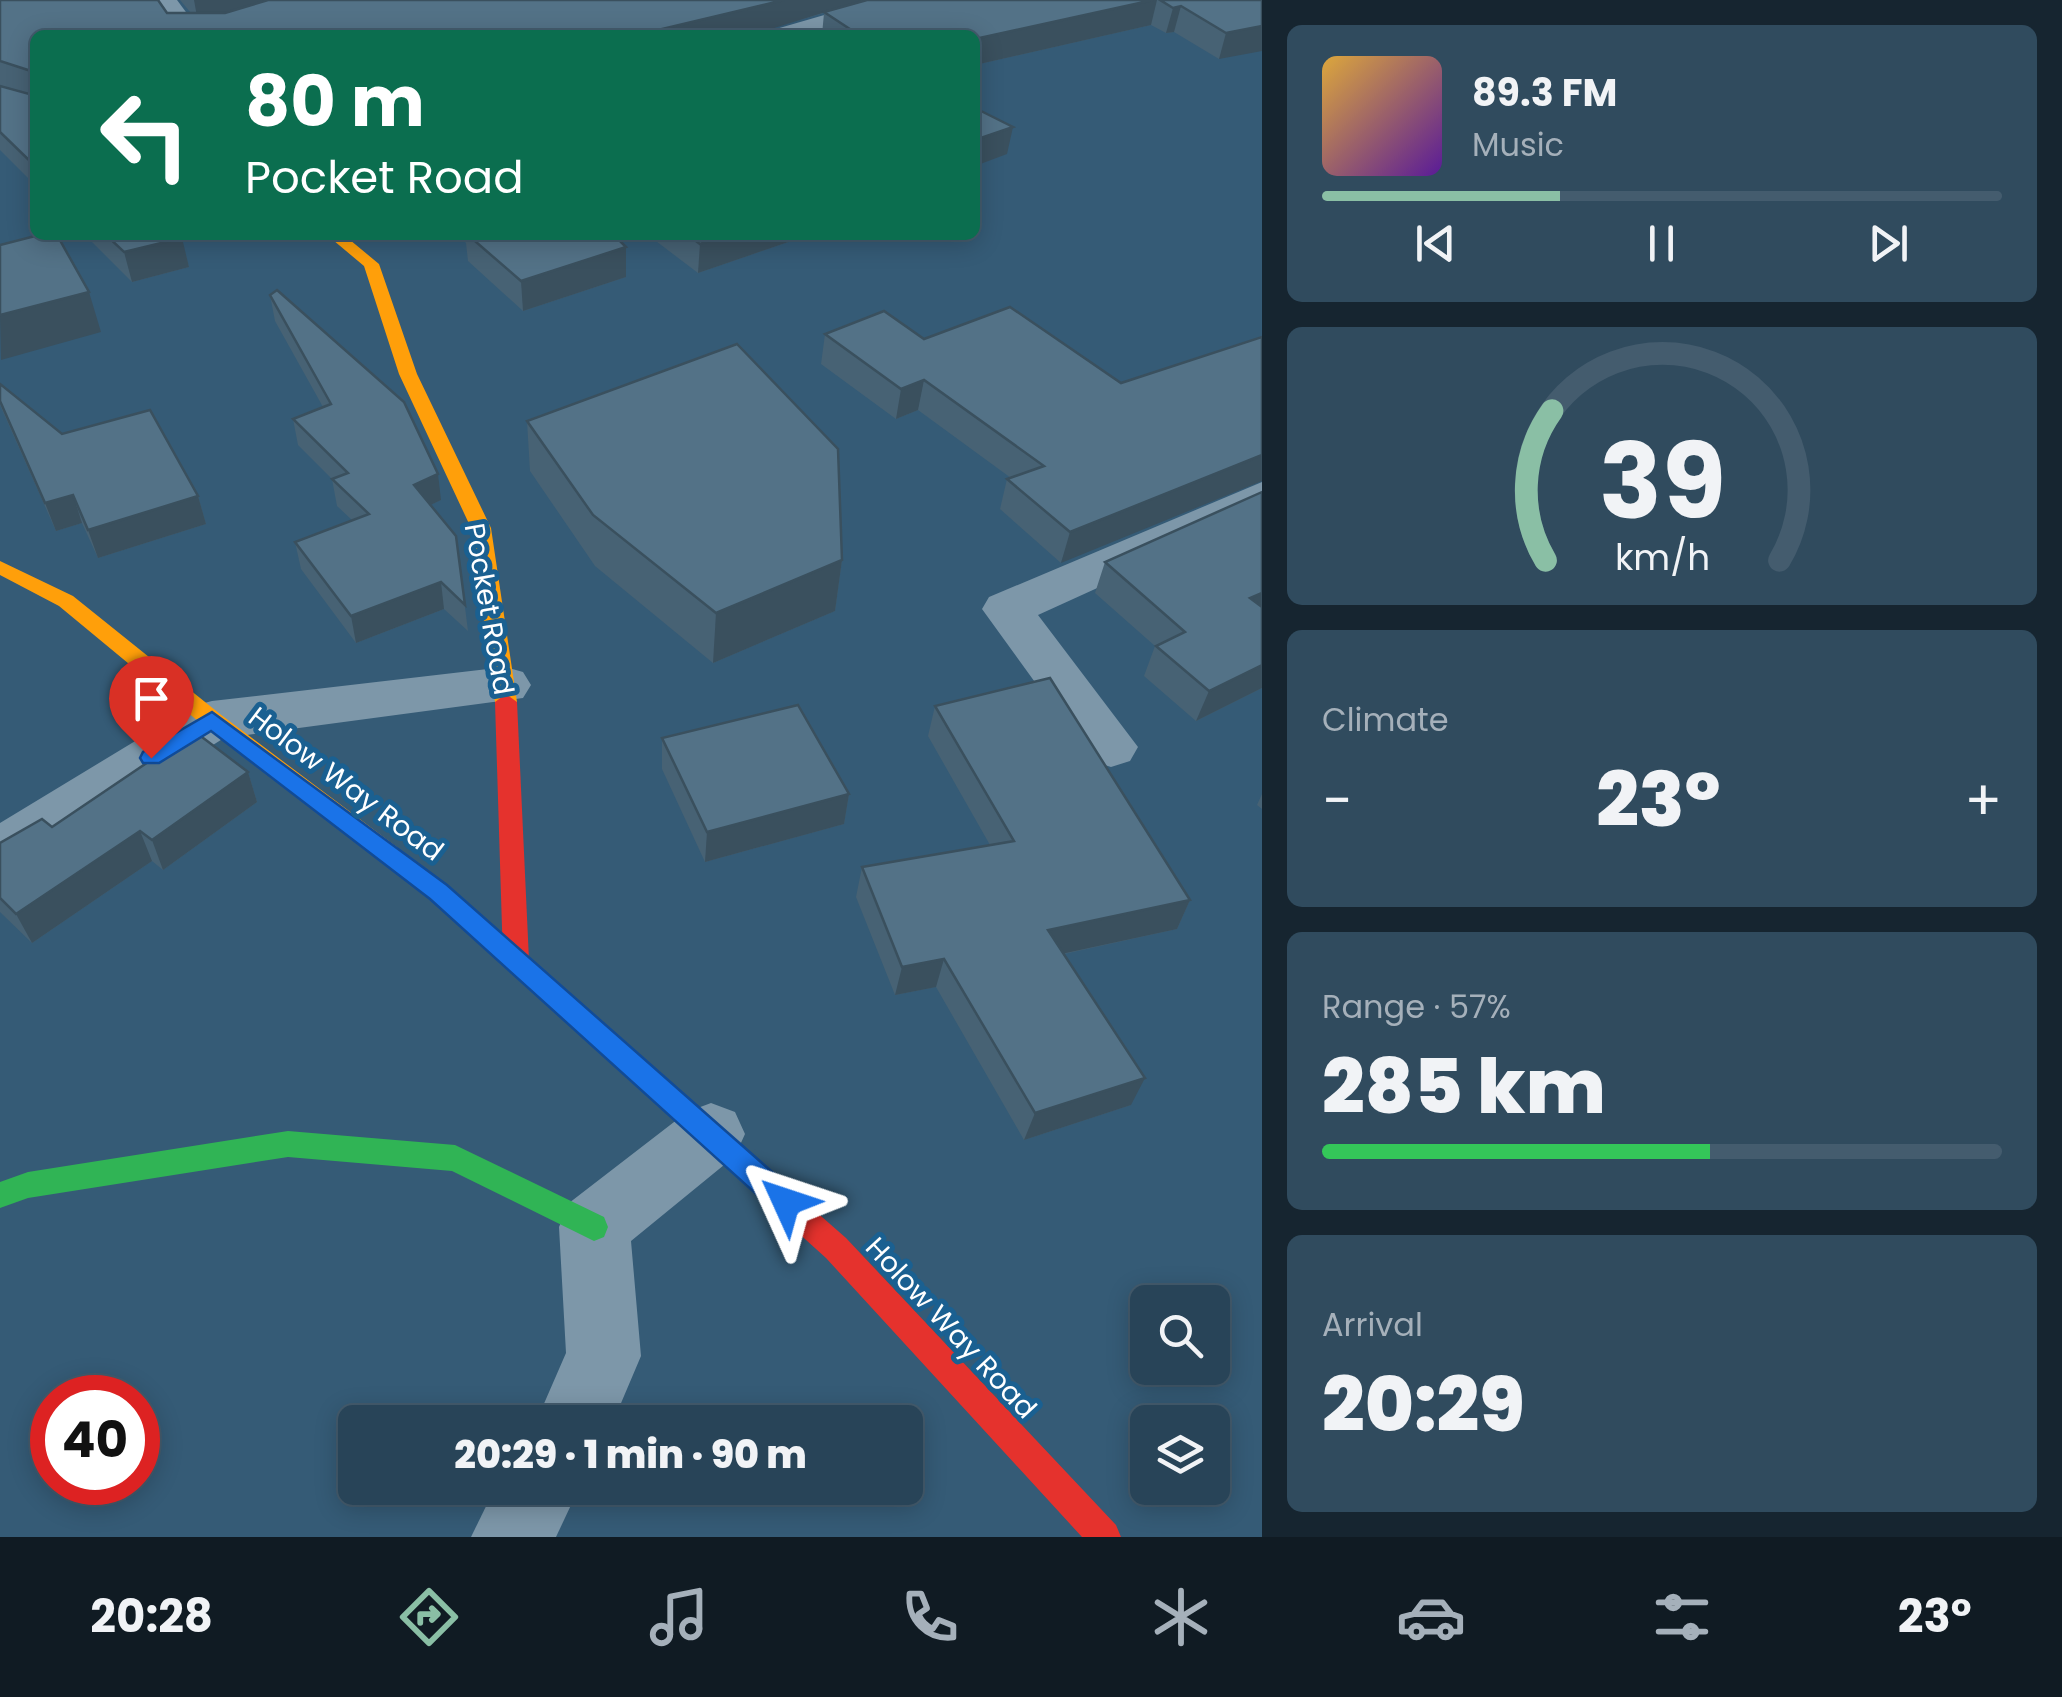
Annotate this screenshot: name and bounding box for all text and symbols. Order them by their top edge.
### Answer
text: 80 m [245,52,425,151]
text: 89.3 FM [1472,66,1617,119]
icon: left [80,70,210,200]
text: Music [1472,122,1564,167]
text: Pocket Road [245,146,524,209]
icon: previous [1408,216,1463,271]
icon: pause [1634,216,1689,271]
icon: next [1861,216,1916,271]
text: 39 [1599,409,1725,554]
street label: Pocket Road [455,520,523,698]
text: km/h [1614,532,1710,583]
pin [109,656,194,759]
icon: arrive [124,671,179,726]
text: Climate [1322,697,1449,742]
street label: Holow Way Road [240,698,452,870]
text: 23° [1596,747,1721,852]
text: − [1322,762,1352,839]
text: + [1964,762,2002,839]
text: Range · 57% [1322,984,1511,1029]
text: 285 km [1322,1034,1606,1139]
position arrow [734,1150,838,1254]
street label: Holow Way Road [857,1229,1045,1427]
map controls [1130,1285,1230,1505]
button: search [1130,1285,1230,1385]
text: Arrival [1322,1302,1423,1347]
text: 20:29 [1322,1352,1525,1457]
speed limit sign: 40 [30,1375,160,1505]
button: layers [1130,1405,1230,1505]
text: 20:29 · 1 min · 90 m [454,1428,807,1481]
icon: directions [394,1582,464,1652]
icon: music [644,1582,714,1652]
icon: phone [895,1582,965,1652]
icon: climate [1146,1582,1216,1652]
icon: car [1396,1582,1466,1652]
icon: filters [1647,1582,1717,1652]
text: 20:28 [90,1585,213,1648]
text: 23° [1898,1585,1972,1648]

